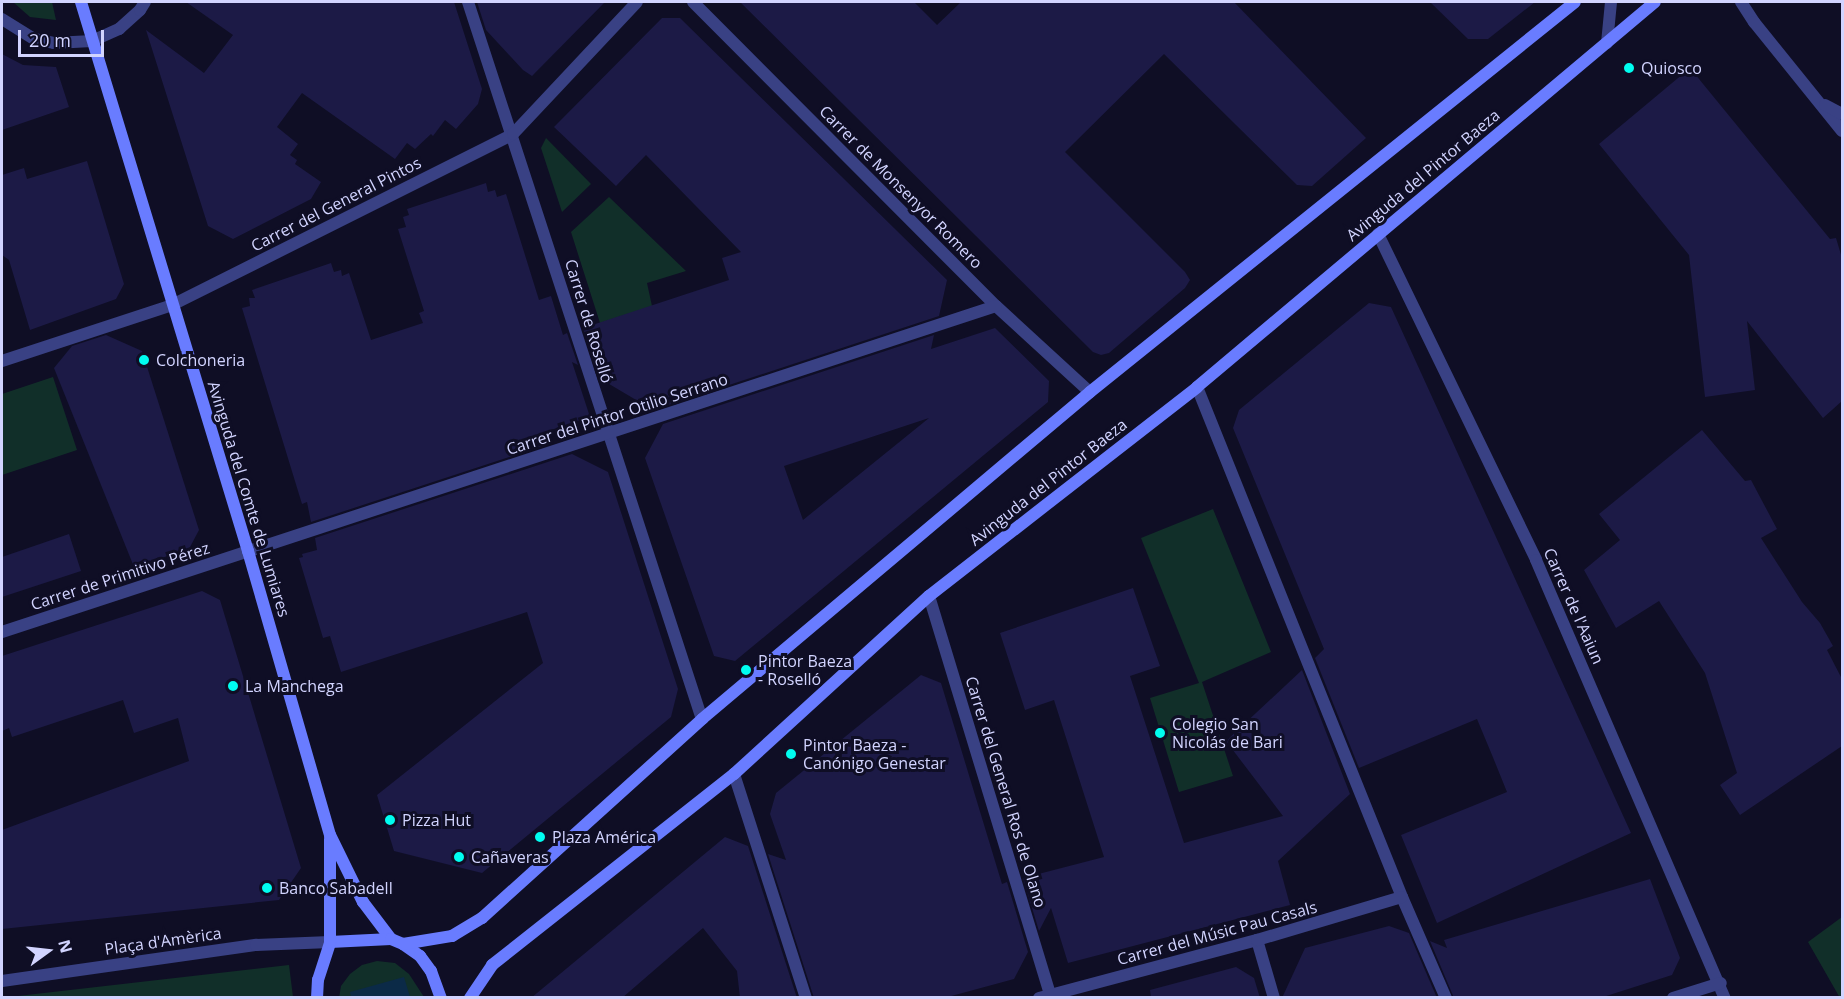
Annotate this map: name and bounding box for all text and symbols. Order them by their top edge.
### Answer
scale bar [21,18,106,56]
text: 20 m [29,28,71,52]
place label: Quiosco [1641,58,1702,78]
marker: Quiosco [1622,61,1636,75]
street label: Carrer de Monsenyor Romero [815,101,987,273]
street label: Avinguda del Pintor Baeza [1342,105,1504,245]
street label: Carrer del General Pintos [248,153,424,255]
street label: Carrer de Roselló [561,257,617,385]
place label: Colchoneria [156,350,245,370]
marker: Colchoneria [137,353,151,367]
street label: Carrer del Pintor Otilio Serrano [504,369,730,459]
street label: Avinguda del Comte de Lumiares [204,379,294,619]
street label: Avinguda del Pintor Baeza [966,415,1130,549]
street label: Carrer de Primitivo Pérez [28,538,212,614]
street label: Carrer de l'Aaiun [1540,545,1608,667]
place label: Pintor Baeza - Roselló [758,651,852,689]
marker: Pintor Baeza - Roselló [739,663,753,677]
street label: Carrer del General Ros de Olano [962,674,1050,910]
place label: La Manchega [245,676,344,696]
marker: La Manchega [226,679,240,693]
place label: Colegio San Nicolás de Bari [1172,714,1283,752]
marker: Colegio San Nicolás de Bari [1153,726,1167,740]
place label: Pintor Baeza - Canónigo Genestar [803,735,946,773]
marker: Pintor Baeza - Canónigo Genestar [784,747,798,761]
place label: Pizza Hut [402,810,471,830]
marker: Pizza Hut [383,813,397,827]
place label: Plaza América [552,827,656,847]
marker: Plaza América [533,830,547,844]
place label: Cañaveras [471,847,549,867]
marker: Cañaveras [452,850,466,864]
place label: Banco Sabadell [279,878,393,898]
marker: Banco Sabadell [260,881,274,895]
street label: Carrer del Músic Pau Casals [1115,897,1319,969]
north arrow [18,921,78,981]
street label: Plaça d'Amèrica [103,923,223,959]
text: N [53,937,78,955]

